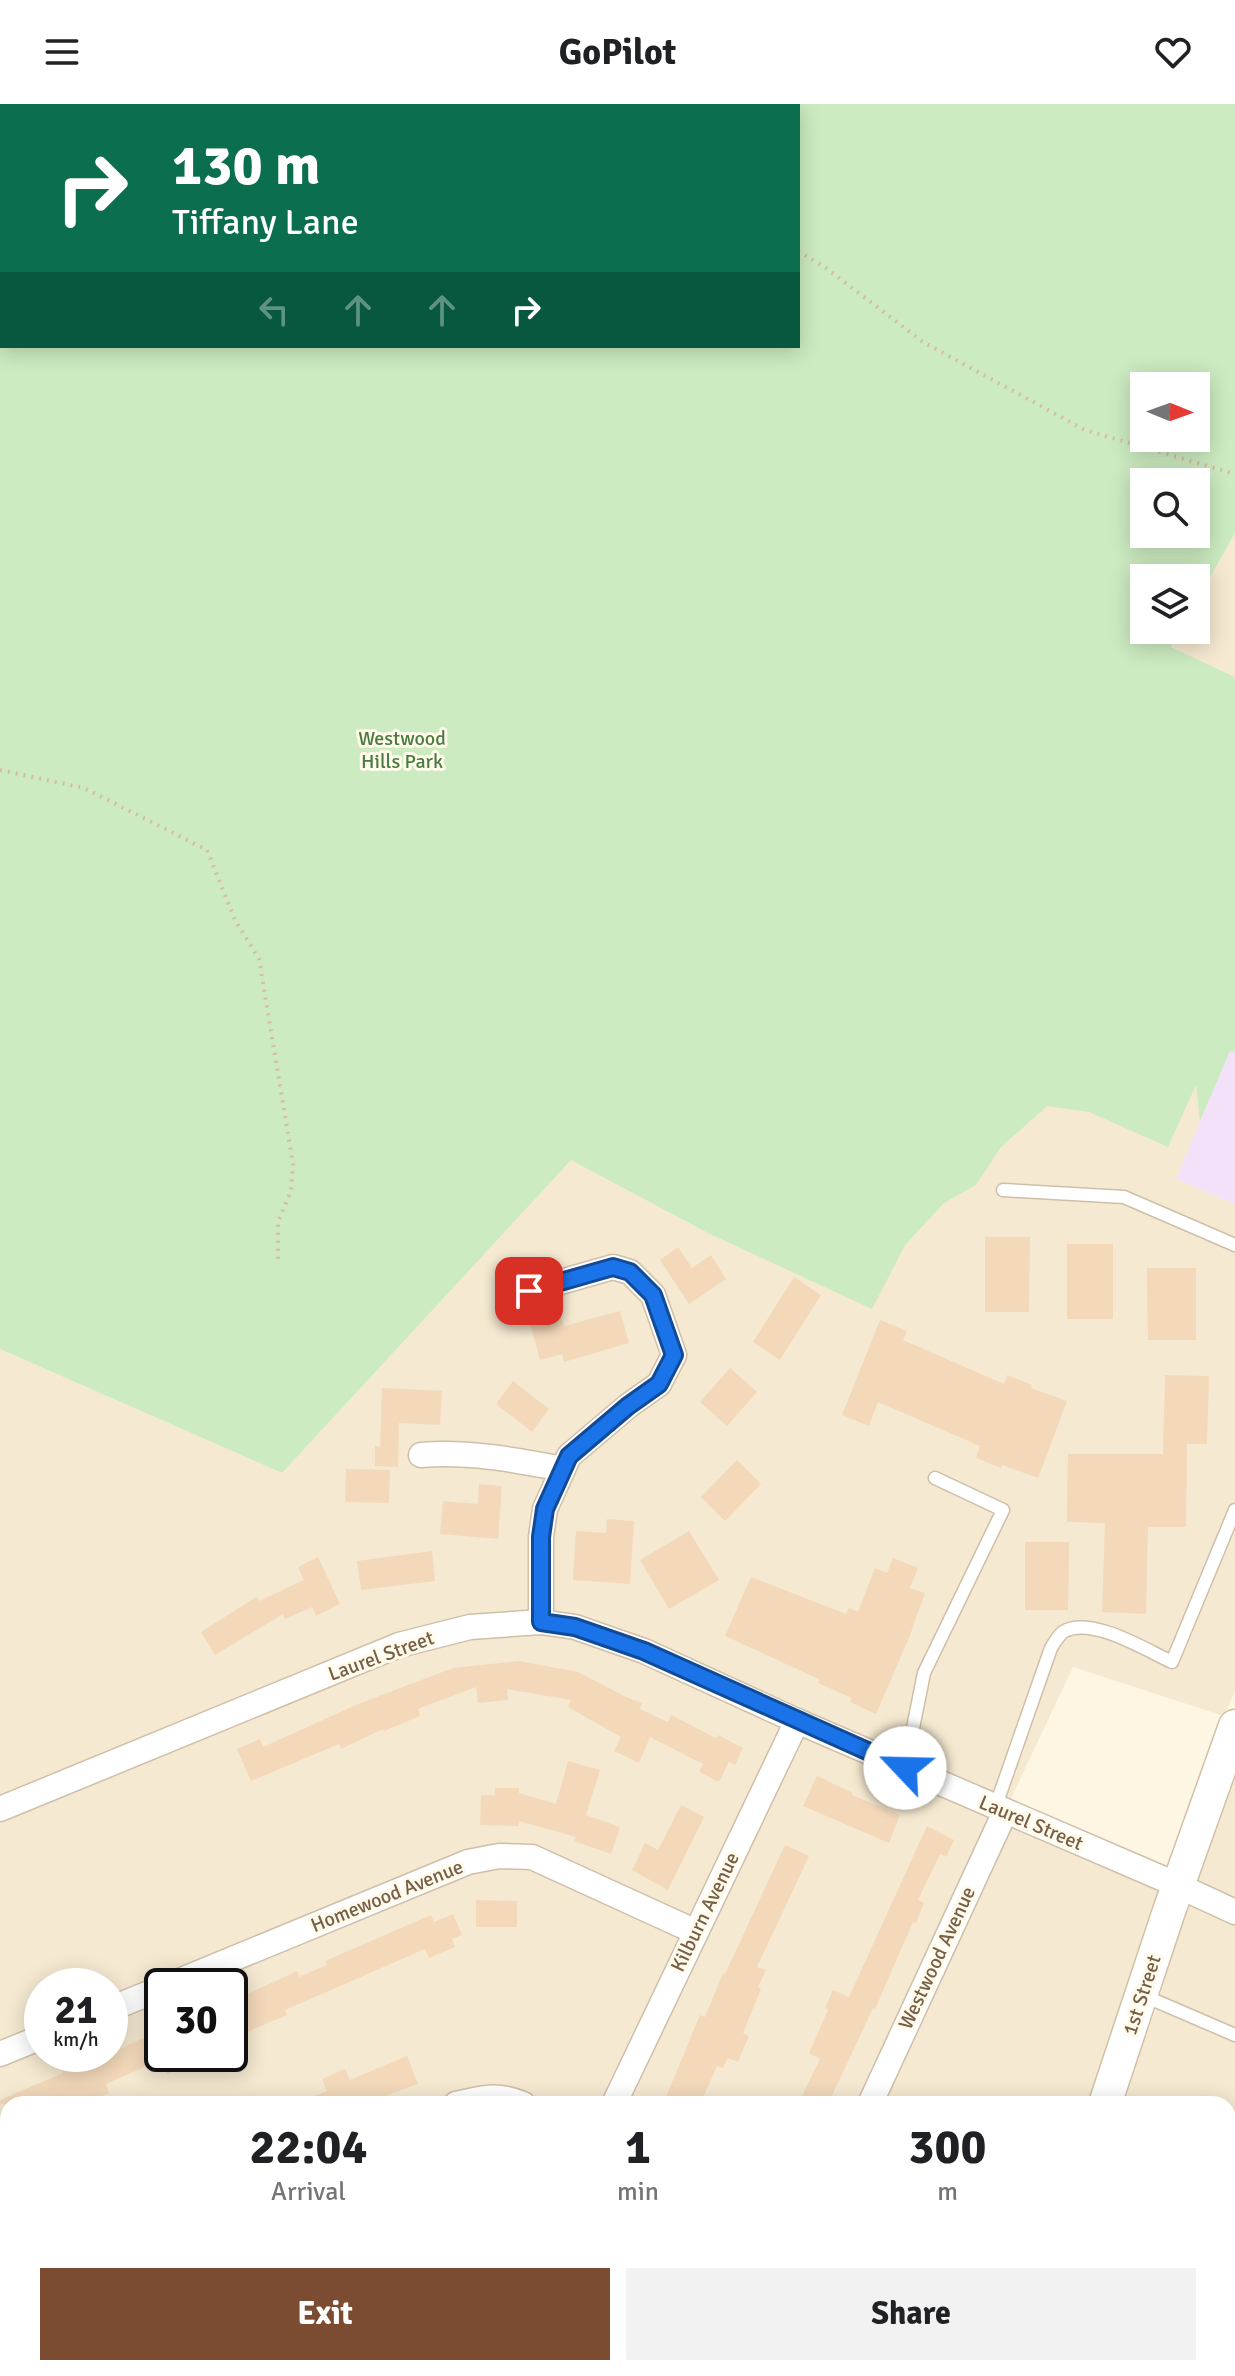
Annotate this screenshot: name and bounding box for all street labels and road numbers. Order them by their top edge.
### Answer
street label: Laurel Street [325,1625,437,1687]
street label: Laurel Street [975,1790,1087,1856]
street label: Kilburn Avenue [665,1848,745,1976]
street label: Homewood Avenue [307,1854,467,1938]
street label: Westwood Avenue [893,1883,981,2033]
street label: 1st Street [1117,1952,1167,2038]

